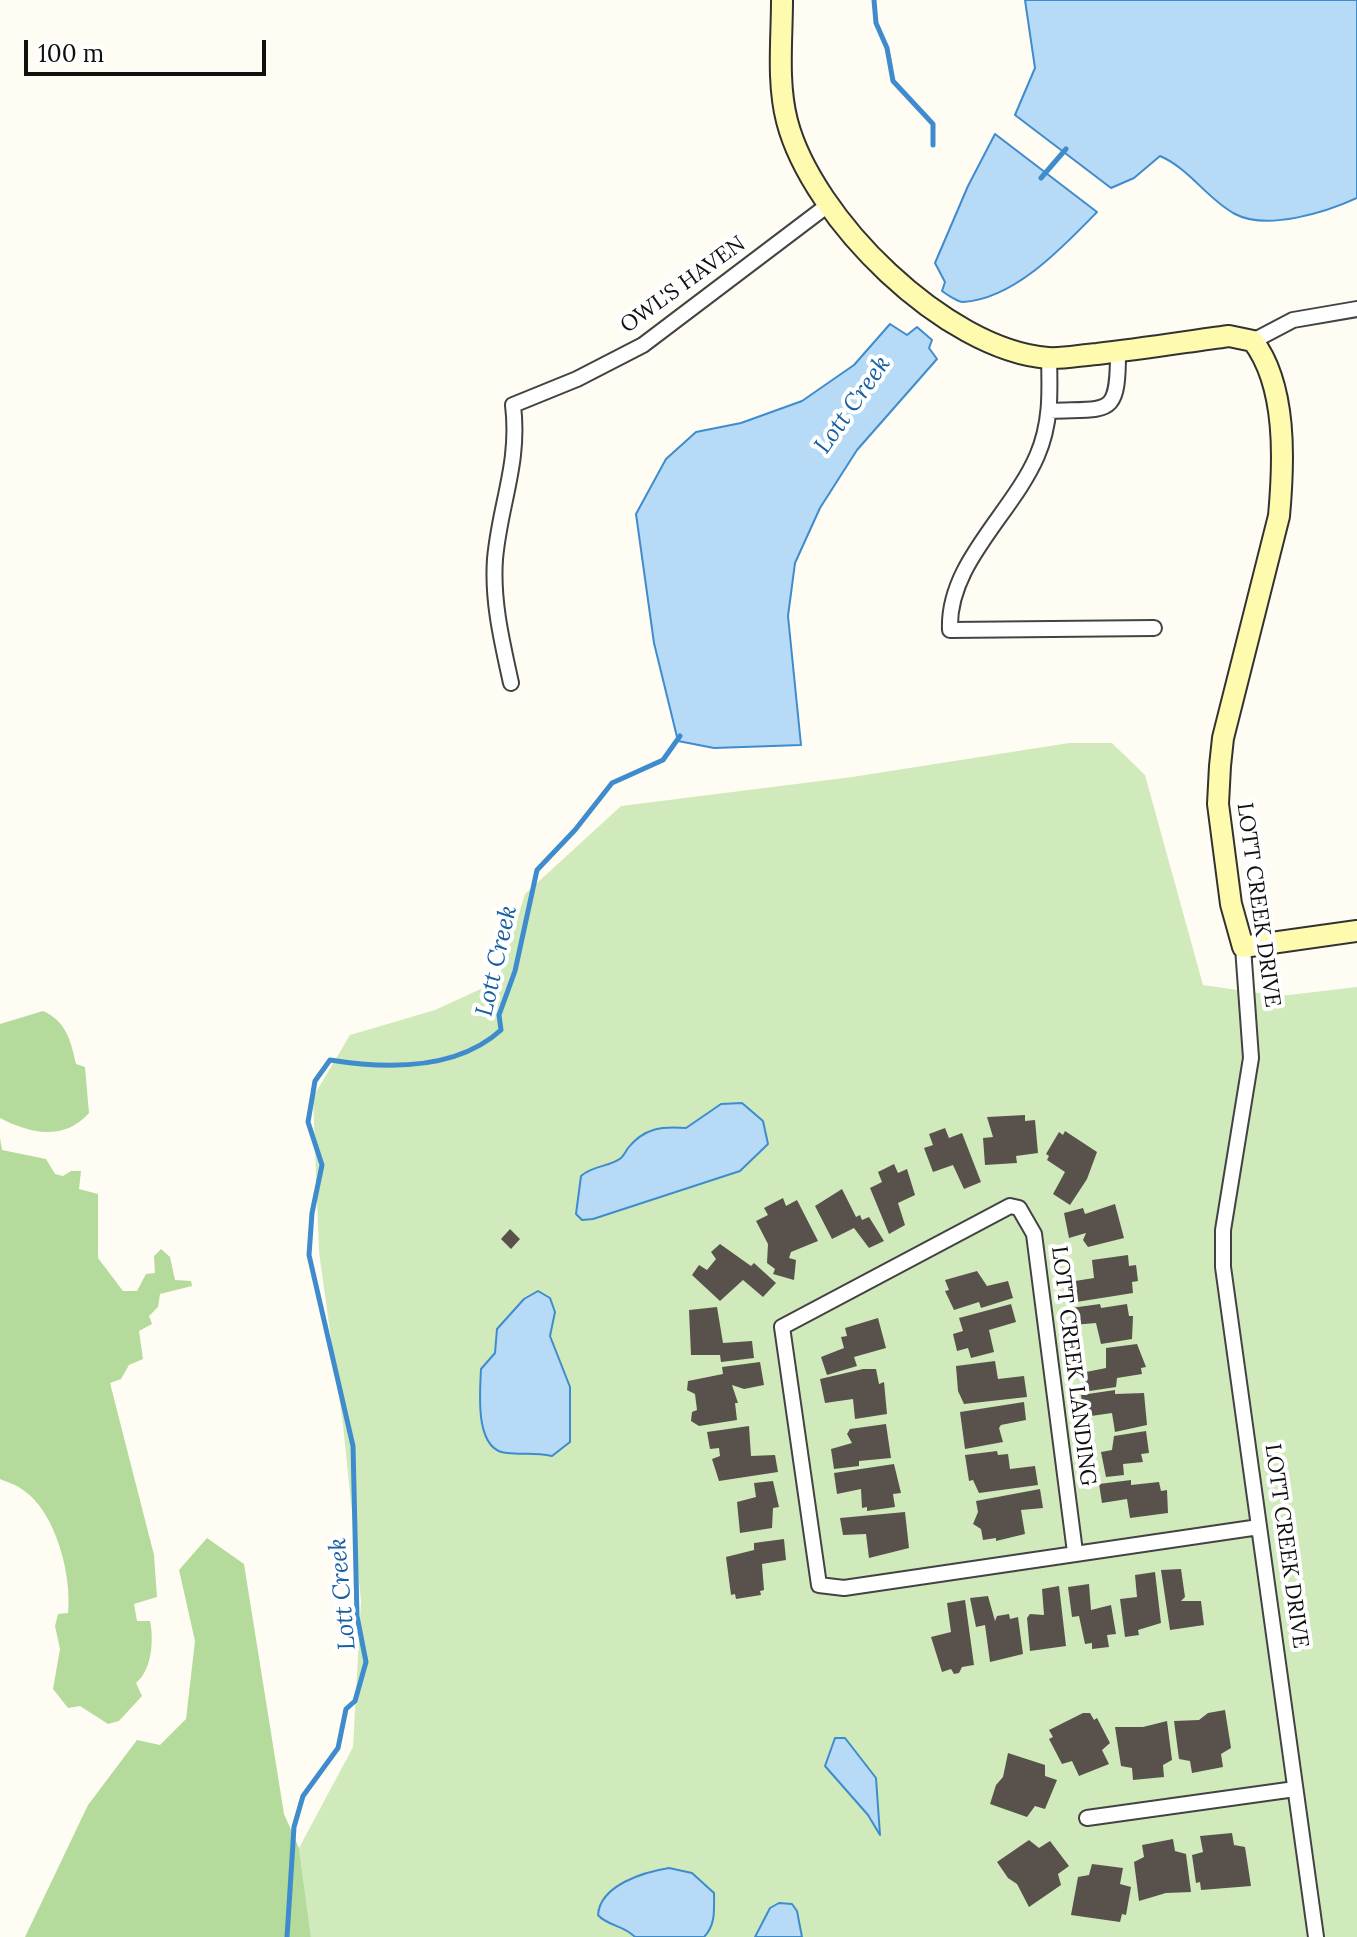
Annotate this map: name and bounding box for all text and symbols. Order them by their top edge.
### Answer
scale bar [28,24,270,74]
text: 100 m [38,38,104,69]
street label: OWL'S HAVEN [616,231,750,339]
water label: Lott Creek [809,351,897,459]
street label: LOTT CREEK DRIVE [1231,801,1285,1009]
water label: Lott Creek [470,903,524,1019]
street label: LOTT CREEK LANDING [1045,1245,1101,1487]
street label: LOTT CREEK DRIVE [1259,1442,1313,1650]
water label: Lott Creek [324,1537,362,1651]

